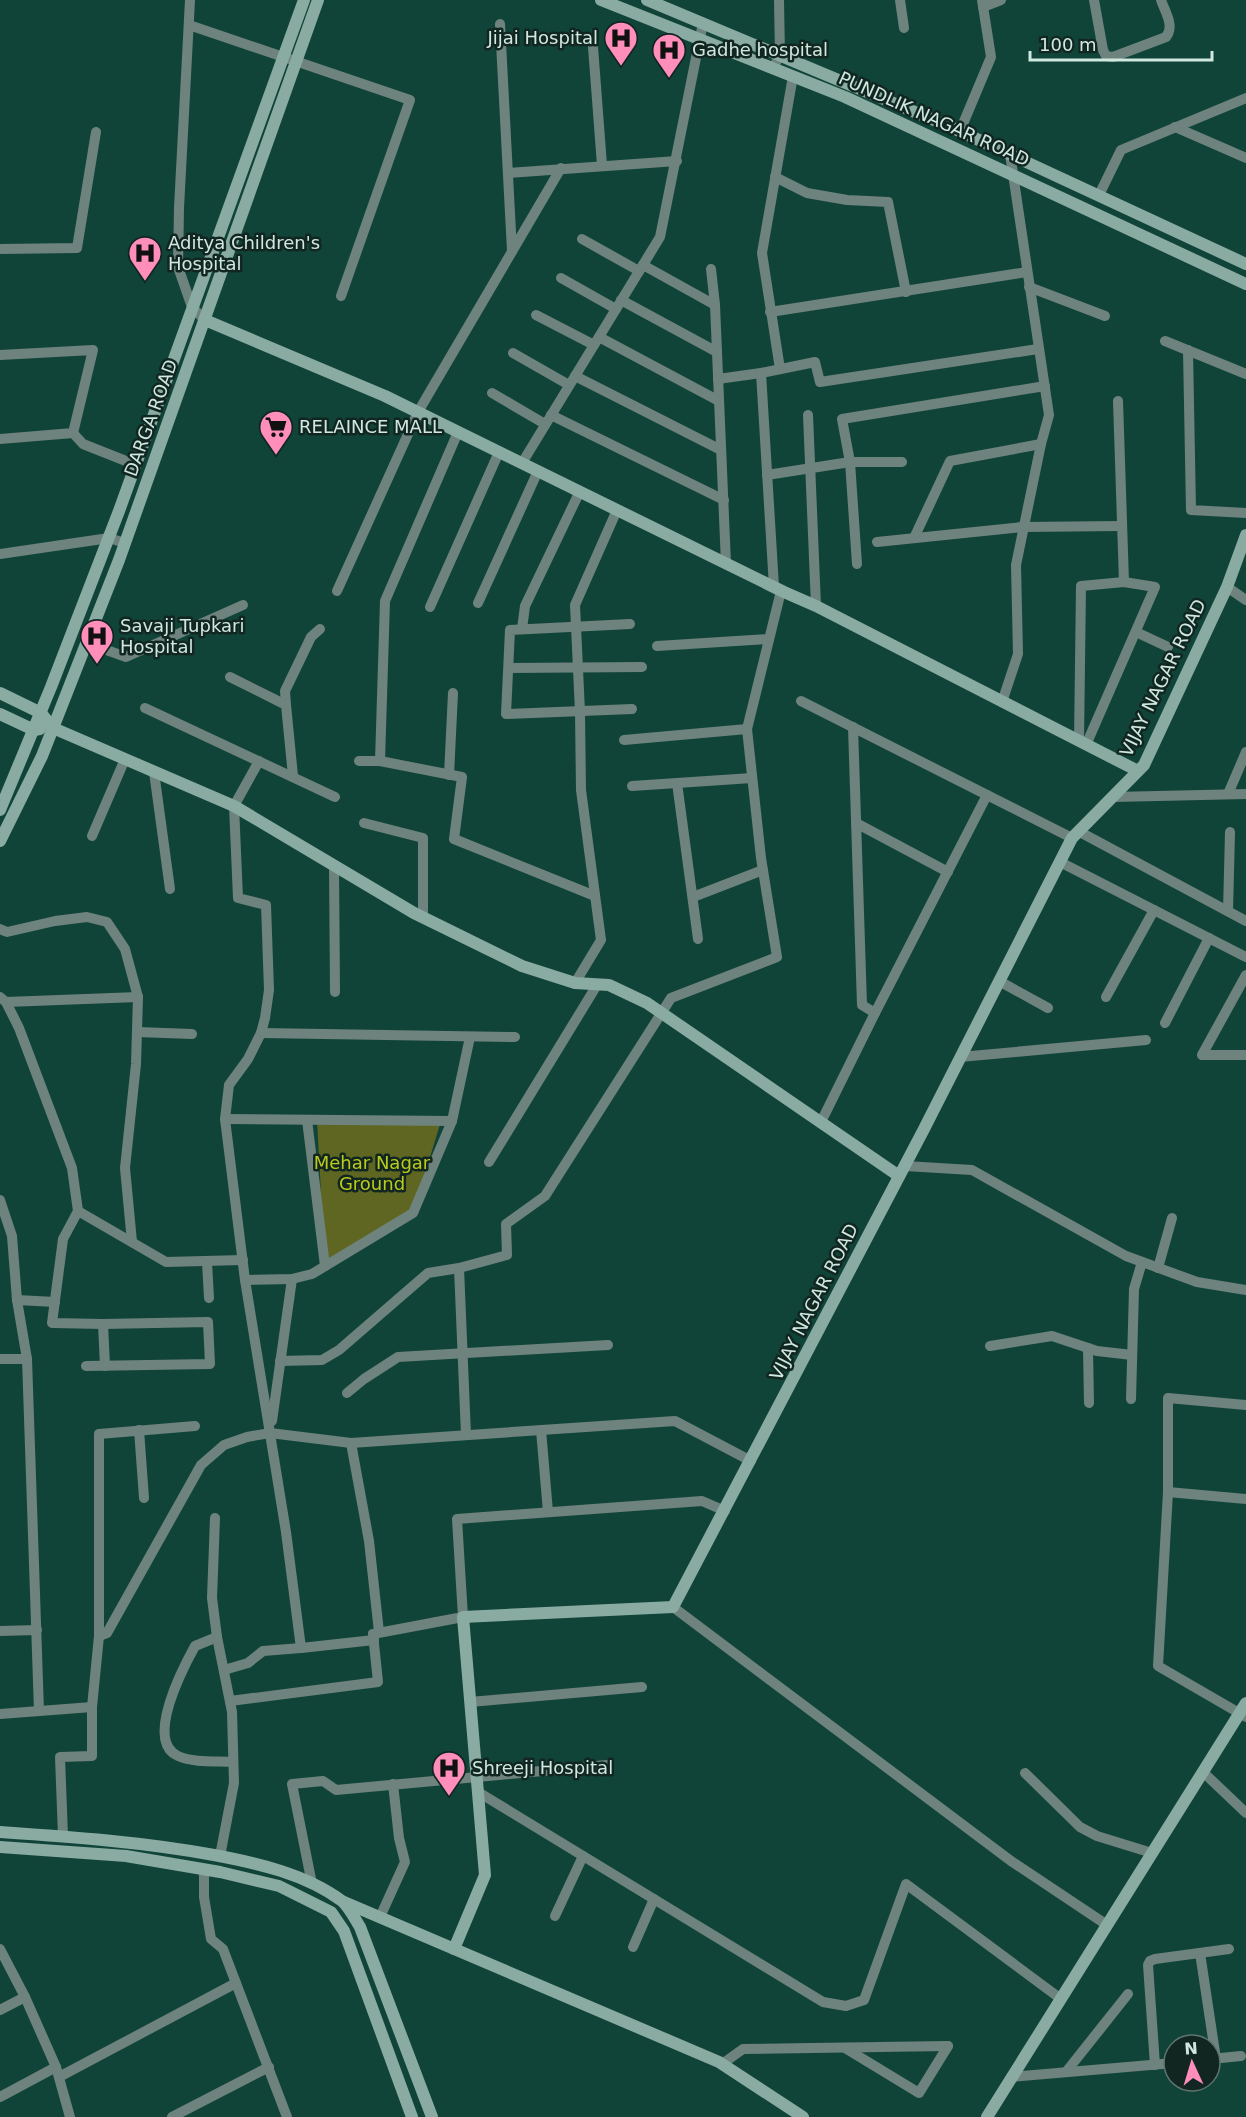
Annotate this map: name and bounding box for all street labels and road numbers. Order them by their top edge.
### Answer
street label: PUNDLIK NAGAR ROAD [836,67,1033,170]
street label: DARGA ROAD [120,356,181,479]
street label: VIJAY NAGAR ROAD [1115,596,1210,760]
street label: VIJAY NAGAR ROAD [765,1220,862,1383]

